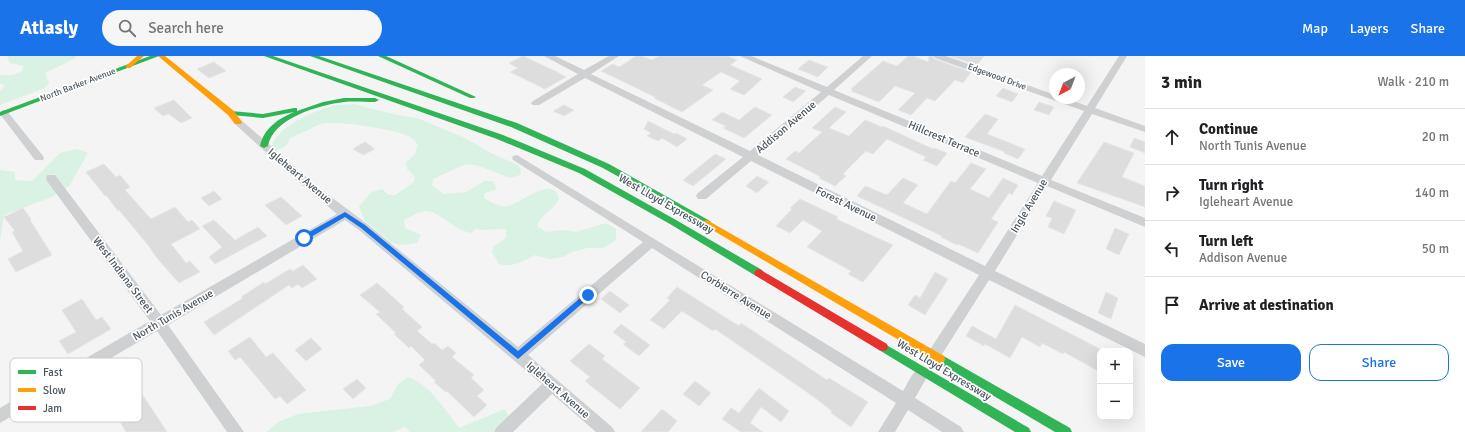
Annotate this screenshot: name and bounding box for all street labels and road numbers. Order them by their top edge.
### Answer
street label: Edgewood Drive [966,61,1028,93]
street label: North Barker Avenue [39,65,118,104]
street label: Addison Avenue [753,98,819,156]
street label: Hillcrest Terrace [906,118,982,160]
street label: Igleheart Avenue [265,145,335,207]
street label: West Lloyd Expressway [616,171,717,237]
street label: Ingle Avenue [1008,177,1050,235]
street label: Forest Avenue [813,184,879,224]
street label: West Indiana Street [90,234,156,316]
street label: Corbierre Avenue [698,268,774,322]
street label: North Tunis Avenue [130,287,216,343]
street label: West Lloyd Expressway [895,337,994,404]
street label: Igleheart Avenue [524,359,592,421]

